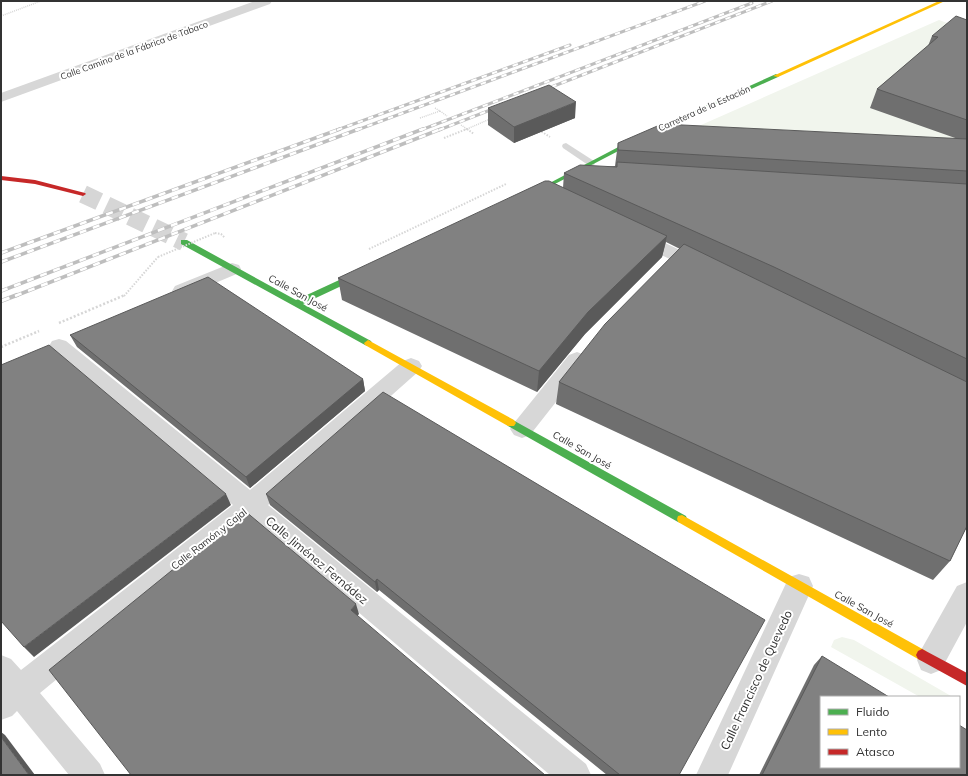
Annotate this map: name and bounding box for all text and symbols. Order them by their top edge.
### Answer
street label: Calle Camino de la Fábrica de Tabaco [59,18,209,82]
street label: Carretera de la Estación [656,83,752,133]
street label: Calle San José [266,271,330,315]
street label: Calle San José [550,428,614,472]
street label: Calle Ramón y Cajal [168,505,250,573]
street label: Calle Jiménez Fernádez [263,513,371,607]
street label: Calle San José [832,587,896,631]
street label: Calle Francisco de Quevedo [717,608,795,752]
legend [820,696,960,768]
text: Fluido [856,704,890,719]
text: Lento [856,724,887,739]
text: Atasco [856,744,895,759]

